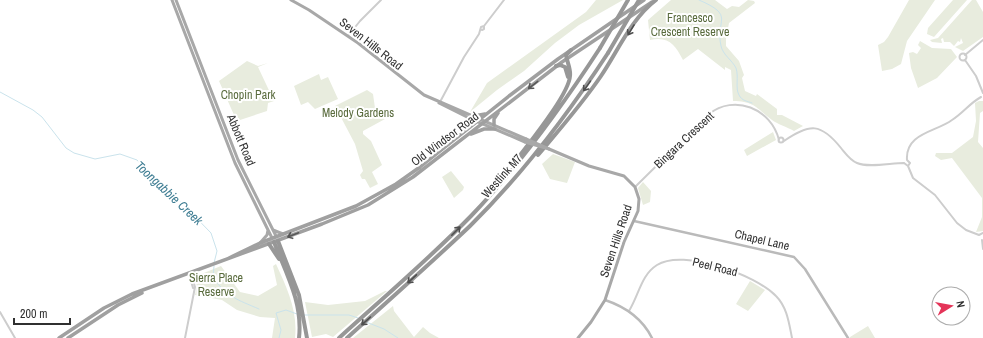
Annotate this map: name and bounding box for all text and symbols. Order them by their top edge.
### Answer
park label: Francesco Crescent Reserve [651,10,729,40]
street label: Seven Hills Road [336,14,406,74]
one-way arrow [626,24,634,36]
one-way arrow [527,80,538,89]
one-way arrow [583,80,591,91]
park label: Chopin Park [221,87,275,103]
park label: Melody Gardens [322,105,394,121]
street label: Old Windsor Road [408,108,482,170]
street label: Bingara Crescent [651,108,718,172]
street label: Abbott Road [223,111,259,168]
street label: Westlink M7 [478,150,526,201]
water label: Toongabbie Creek [131,157,207,229]
street label: Seven Hills Road [596,202,636,280]
one-way arrow [451,226,461,236]
street label: Chapel Lane [733,226,791,254]
one-way arrow [288,232,300,240]
street label: Peel Road [691,254,739,280]
park label: Sierra Place Reserve [189,270,243,300]
one-way arrow [406,275,417,284]
north arrow [931,286,971,326]
scale bar [14,300,70,326]
text: N [953,300,968,309]
text: 200 m [20,306,47,322]
one-way arrow [361,316,371,326]

